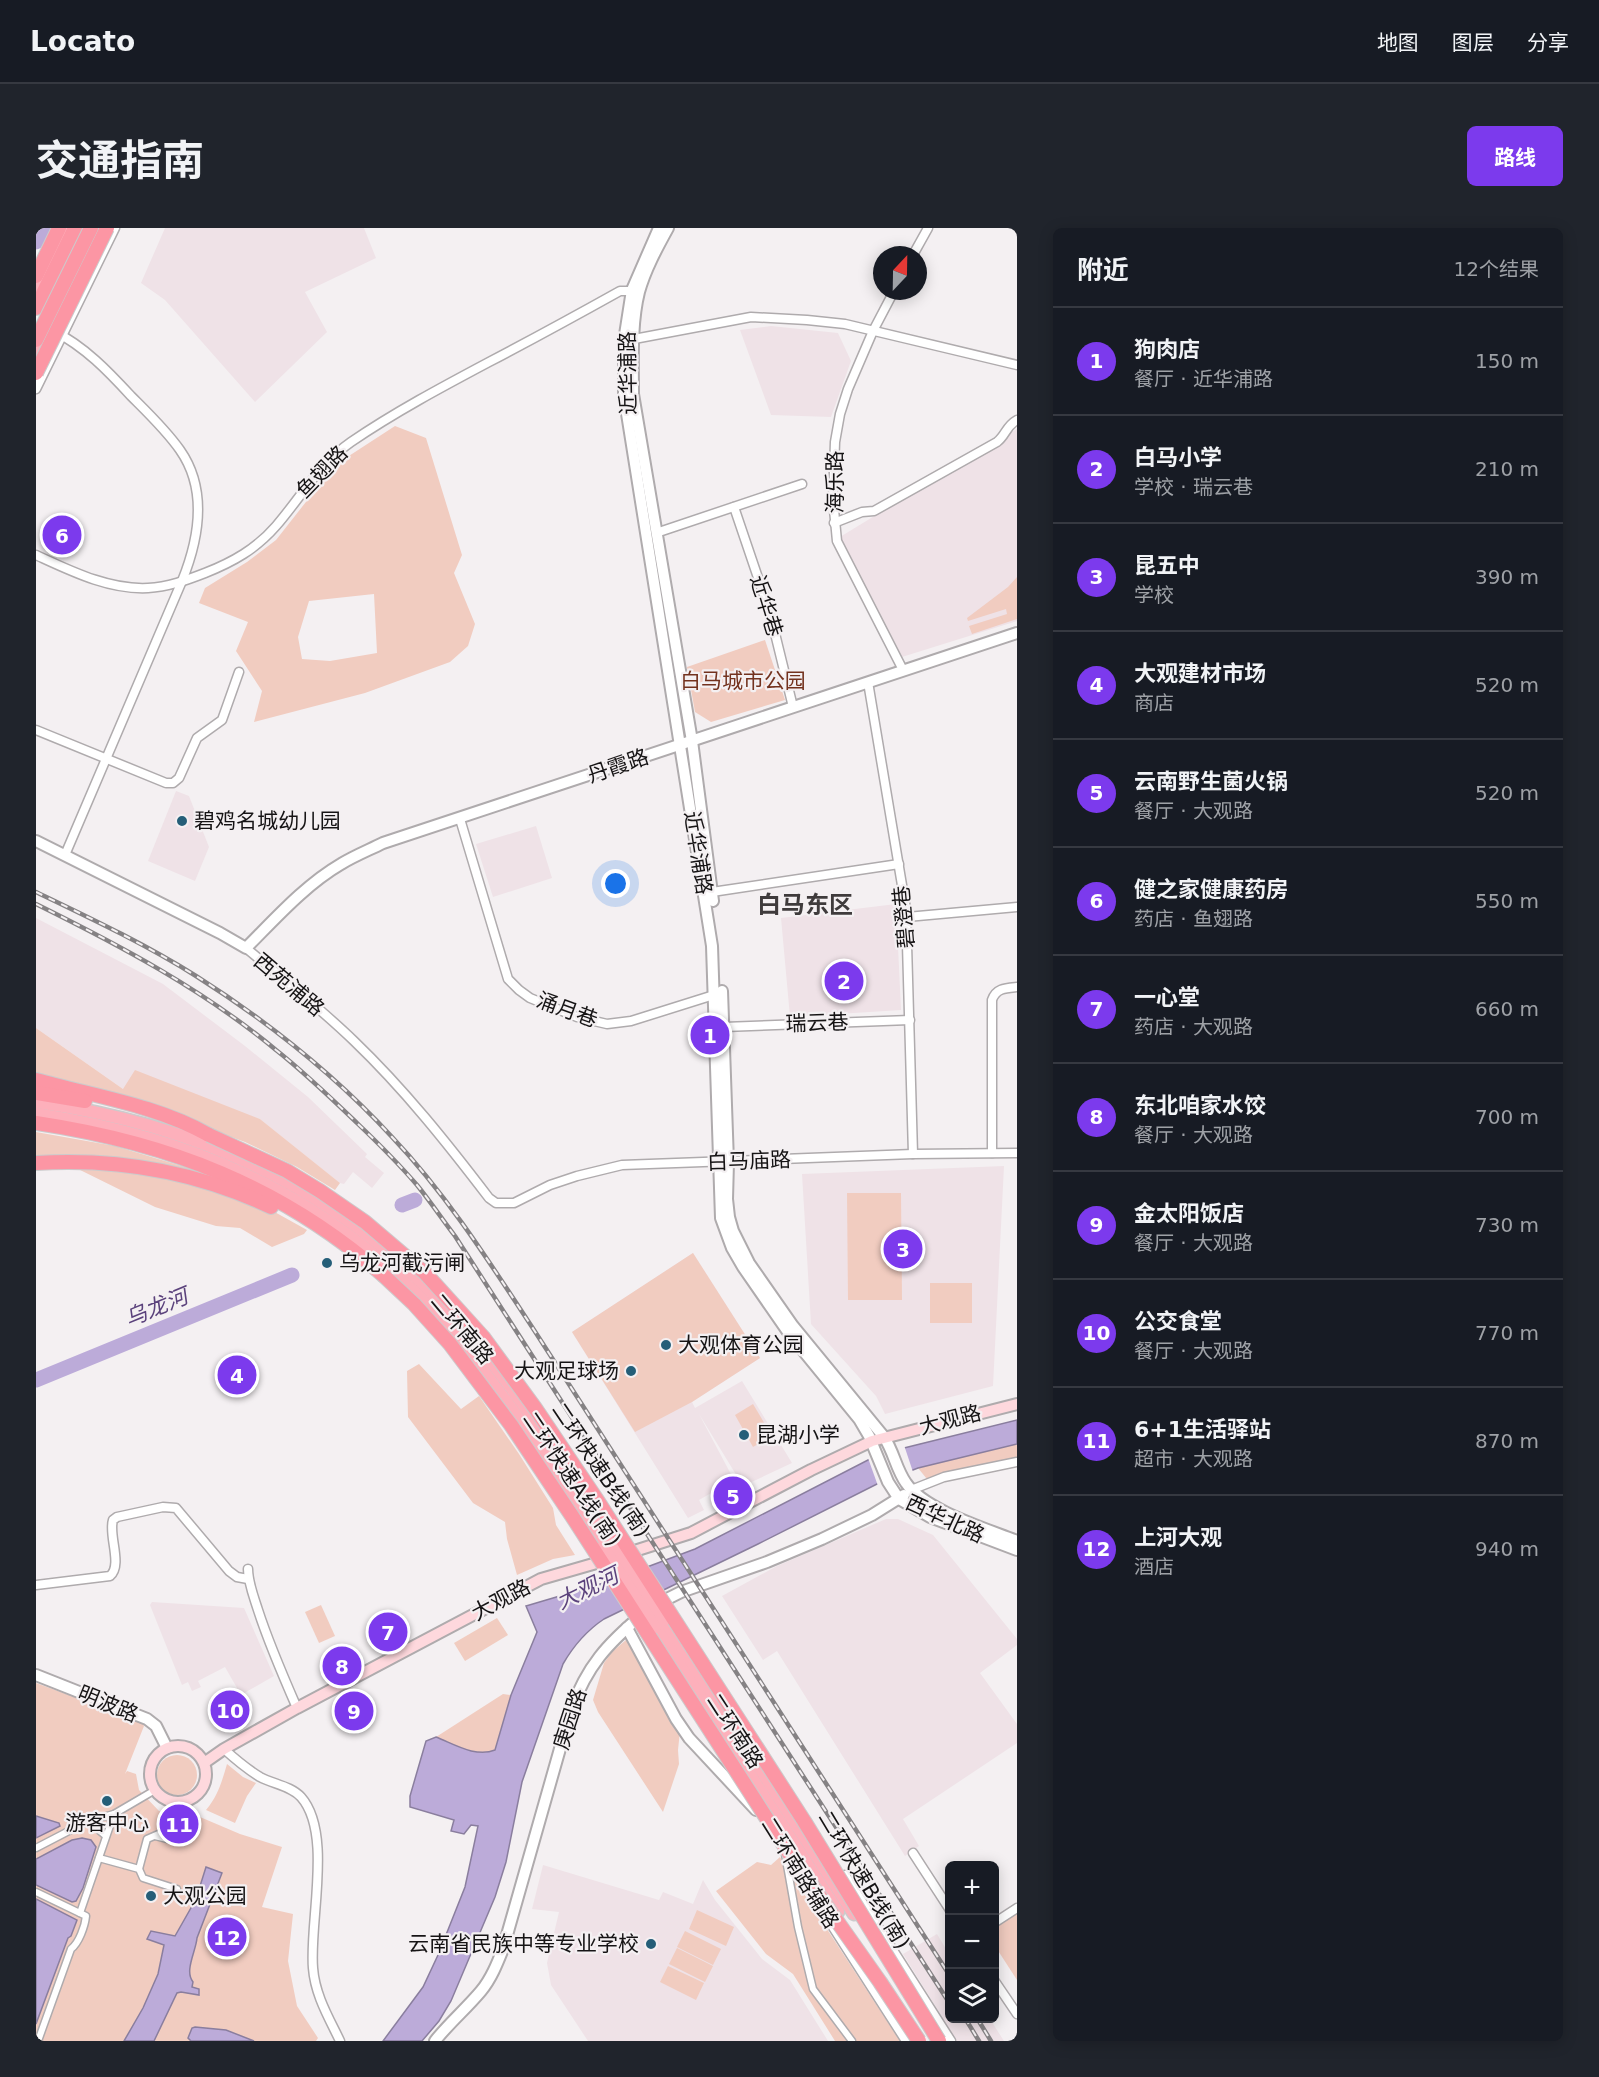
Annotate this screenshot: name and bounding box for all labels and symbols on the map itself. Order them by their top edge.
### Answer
north arrow [873,246,927,300]
street label: 近华浦路 [615,331,641,415]
street label: 鱼翅路 [291,441,353,503]
street label: 海乐路 [823,451,847,514]
pin: 6 [42,512,82,558]
street label: 近华巷 [745,572,787,640]
park label: 白马城市公园 [680,669,806,693]
street label: 丹霞路 [584,744,652,788]
place label: 碧鸡名城幼儿园 [194,809,341,833]
street label: 近华浦路 [680,810,716,896]
marker: 碧鸡名城幼儿园 [175,814,189,828]
your location [601,869,630,898]
street label: 碧澄巷 [889,885,919,949]
district label: 白马东区 [757,891,853,919]
street label: 西苑浦路 [249,949,329,1021]
pin: 2 [824,958,864,1004]
street label: 涌月巷 [533,988,601,1032]
street label: 瑞云巷 [785,1010,849,1036]
pin: 1 [690,1012,730,1058]
street label: 白马庙路 [707,1148,791,1174]
pin: 3 [884,1226,922,1272]
place label: 乌龙河截污闸 [339,1251,465,1275]
marker: 乌龙河截污闸 [320,1256,334,1270]
water label: 乌龙河 [121,1282,195,1331]
street label: 二环南路 [426,1289,498,1369]
place label: 大观体育公园 [678,1333,804,1357]
marker: 大观体育公园 [659,1338,673,1352]
pin: 4 [218,1352,256,1398]
place label: 大观足球场 [514,1359,619,1383]
marker: 大观足球场 [624,1364,638,1378]
street label: 二环快速B线(南) [547,1398,655,1542]
street label: 大观路 [917,1401,983,1439]
street label: 二环快速A线(南) [518,1407,626,1551]
place label: 昆湖小学 [756,1423,840,1447]
marker: 昆湖小学 [737,1428,751,1442]
pin: 5 [714,1474,752,1518]
street label: 西华北路 [902,1490,988,1548]
water label: 大观河 [552,1561,626,1614]
street label: 大观路 [468,1575,534,1625]
pin: 7 [368,1610,408,1654]
pin: 8 [322,1644,362,1688]
street label: 明波路 [74,1681,142,1727]
street label: 庚园路 [549,1685,591,1753]
pin: 10 [210,1688,250,1732]
pin: 9 [334,1688,374,1734]
street label: 二环南路 [702,1689,768,1773]
marker: 游客中心 [100,1794,114,1808]
pin: 11 [160,1802,198,1846]
street label: 二环快速B线(南) [813,1807,915,1953]
place label: 游客中心 [65,1811,149,1835]
street label: 二环南路辅路 [756,1813,844,1933]
place label: 大观公园 [163,1884,247,1908]
marker: 大观公园 [144,1889,158,1903]
pin: 12 [208,1914,246,1960]
place label: 云南省民族中等专业学校 [408,1932,639,1956]
marker: 云南省民族中等专业学校 [644,1937,658,1951]

